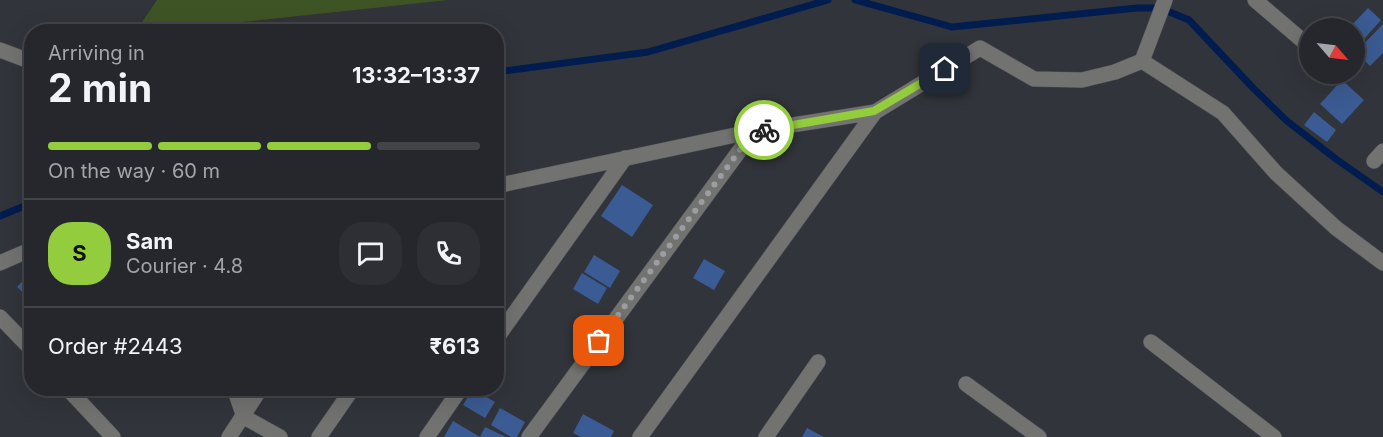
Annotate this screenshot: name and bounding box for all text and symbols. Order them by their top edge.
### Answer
north arrow [1299,18,1365,84]
map controls [1299,18,1365,84]
text: Arriving in [48,41,145,65]
pin [919,43,970,94]
icon: home [928,52,961,85]
text: 13:32–13:37 [352,62,480,88]
text: 2 min [48,64,152,111]
courier [734,100,794,160]
icon: bike [748,114,781,147]
text: On the way · 60 m [48,159,220,183]
button: chat [339,222,402,285]
button: phone [417,222,480,285]
text: Sam [126,228,173,254]
text: S [72,240,87,266]
text: Courier · 4.8 [126,254,243,278]
pin [573,315,624,366]
icon: bag [582,324,615,357]
text: Order #2443 [48,333,183,359]
text: ₹613 [429,333,480,359]

